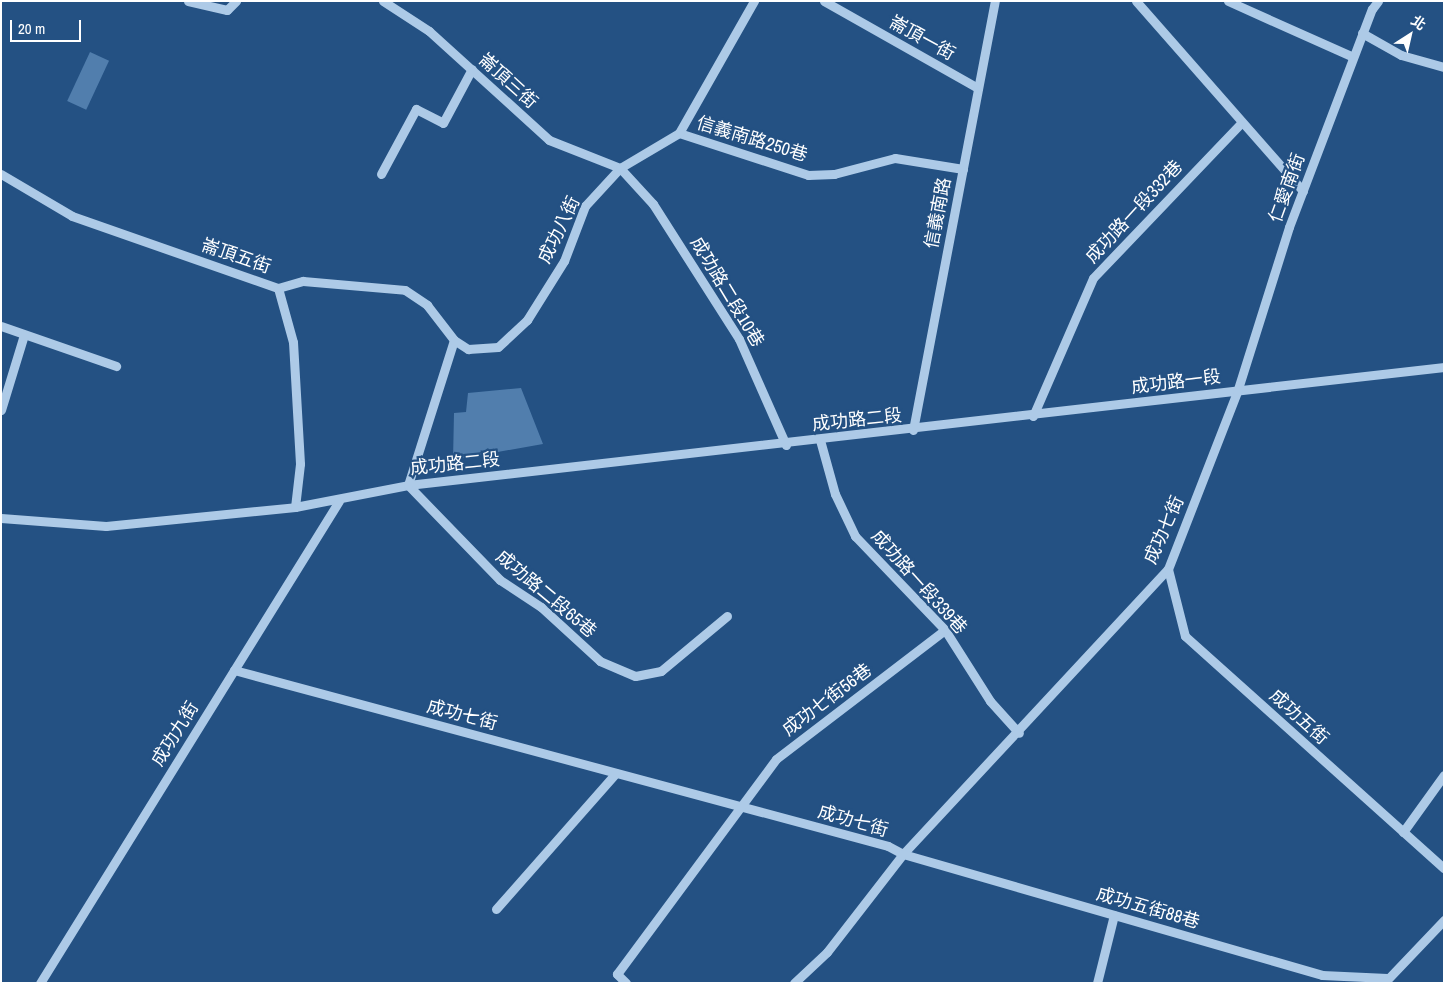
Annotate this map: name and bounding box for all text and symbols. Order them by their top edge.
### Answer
scale bar [12,10,84,42]
north arrow [1385,10,1435,60]
street label: 崙頂一街 [885,11,959,65]
text: 北 [1408,11,1429,34]
text: 20 m [18,18,45,39]
street label: 崙頂三街 [474,49,542,113]
street label: 信義南路250巷 [694,112,810,166]
street label: 仁愛南街 [1265,150,1309,226]
street label: 成功路一段332巷 [1081,156,1187,268]
street label: 信義南路 [921,176,955,250]
street label: 成功八街 [534,193,584,267]
street label: 成功路二段10巷 [686,233,768,351]
street label: 崙頂五街 [198,234,274,278]
street label: 成功路一段 [1130,366,1222,398]
street label: 成功路二段 [811,405,903,435]
street label: 成功路二段 [409,449,501,479]
street label: 成功七街 [1139,493,1189,567]
street label: 成功路一段339巷 [867,525,971,639]
street label: 成功路二段65巷 [491,546,601,642]
street label: 成功七街56巷 [778,659,876,741]
street label: 成功五街 [1265,685,1333,749]
street label: 成功七街 [424,695,500,735]
street label: 成功九街 [147,698,203,770]
street label: 成功七街 [815,801,891,841]
street label: 成功五街88巷 [1094,883,1202,933]

